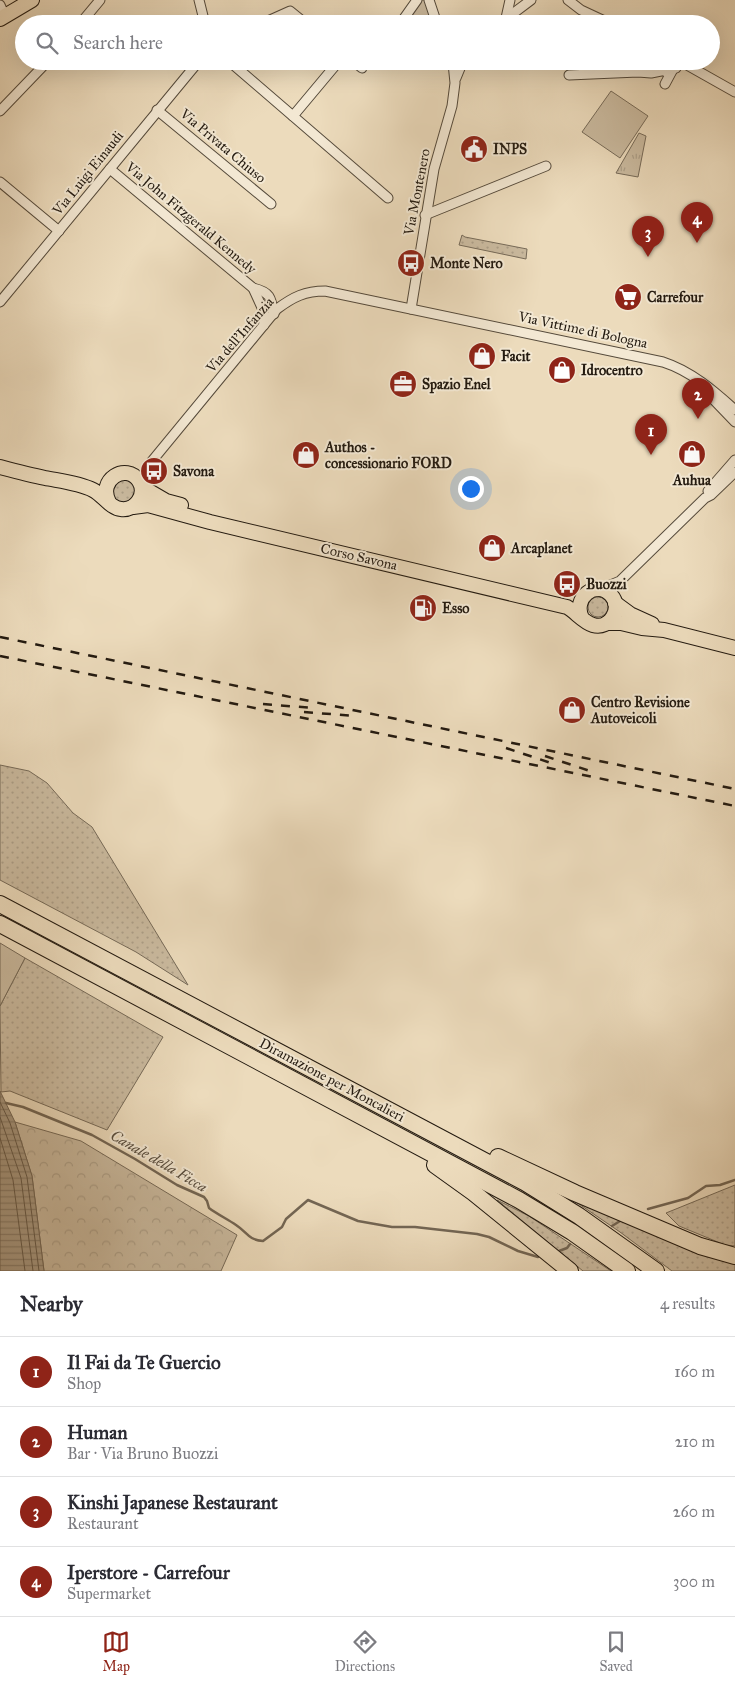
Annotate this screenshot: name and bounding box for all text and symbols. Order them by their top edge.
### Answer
search box [15,15,720,70]
icon: search [33,29,61,57]
text: Search here [73,31,163,54]
street label: Via Privata Chiuso [176,105,269,187]
street label: Via Luigi Einaudi [48,127,127,219]
public building icon: INPS [459,134,489,164]
place label: INPS [493,141,527,158]
street label: Via Montenero [400,147,434,238]
street label: Via John Fitzgerald Kennedy [121,158,260,279]
pin: 4 [681,202,713,243]
pin: 3 [632,216,664,257]
bus stop icon: Monte Nero [396,248,426,278]
place label: Monte Nero [430,255,503,272]
supermarket icon: Carrefour [613,282,643,312]
place label: Carrefour [647,289,704,306]
street label: Via dell'Infanzia [202,294,277,377]
street label: Via Vittime di Bologna [516,308,649,352]
shop icon: Facit [467,341,497,371]
place label: Facit [501,348,530,365]
shop icon: Idrocentro [547,355,577,385]
place label: Idrocentro [581,362,643,379]
office icon: Spazio Enel [388,369,418,399]
place label: Spazio Enel [422,376,492,394]
pin: 2 [682,378,714,419]
pin: 1 [635,414,667,455]
place label: Authos - concessionario FORD [324,439,452,472]
shop icon: Auhua [677,439,707,469]
shop icon: Authos - concessionario FORD [291,440,321,470]
bus stop icon: Savona [139,456,169,486]
place label: Savona [173,463,215,480]
place label: Auhua [672,472,712,489]
your location [458,476,484,502]
shop icon: Arcaplanet [477,533,507,563]
street label: Corso Savona [319,540,399,574]
place label: Arcaplanet [510,540,572,558]
bus stop icon: Buozzi [552,569,582,599]
place label: Buozzi [586,576,627,593]
fuel station icon: Esso [408,593,438,623]
place label: Esso [442,600,469,617]
place label: Centro Revisione Autoveicoli [590,694,690,727]
shop icon: Centro Revisione Autoveicoli [557,695,587,725]
street label: Diramazione per Moncalieri [256,1034,408,1126]
water label: Canale della Ficca [108,1126,210,1196]
text: Nearby [20,1291,83,1317]
text: 4 results [660,1294,715,1313]
text: Il Fai da Te Guercio [67,1351,221,1374]
text: 1 [33,1362,39,1381]
text: 160 m [674,1362,715,1381]
text: Shop [67,1374,101,1393]
text: Human [67,1421,128,1444]
text: 2 [32,1432,40,1451]
text: 210 m [675,1432,715,1451]
text: Bar · Via Bruno Buozzi [67,1444,218,1463]
text: Kinshi Japanese Restaurant [67,1491,278,1514]
text: 3 [33,1502,39,1521]
text: 260 m [673,1502,715,1521]
text: Restaurant [67,1514,139,1533]
text: Iperstore - Carrefour [67,1561,230,1584]
text: 4 [32,1572,40,1591]
text: 300 m [673,1572,715,1591]
text: Supermarket [67,1584,151,1603]
tab: Map [102,1628,130,1675]
tab: Directions [335,1628,395,1675]
tab: Saved [600,1628,633,1675]

